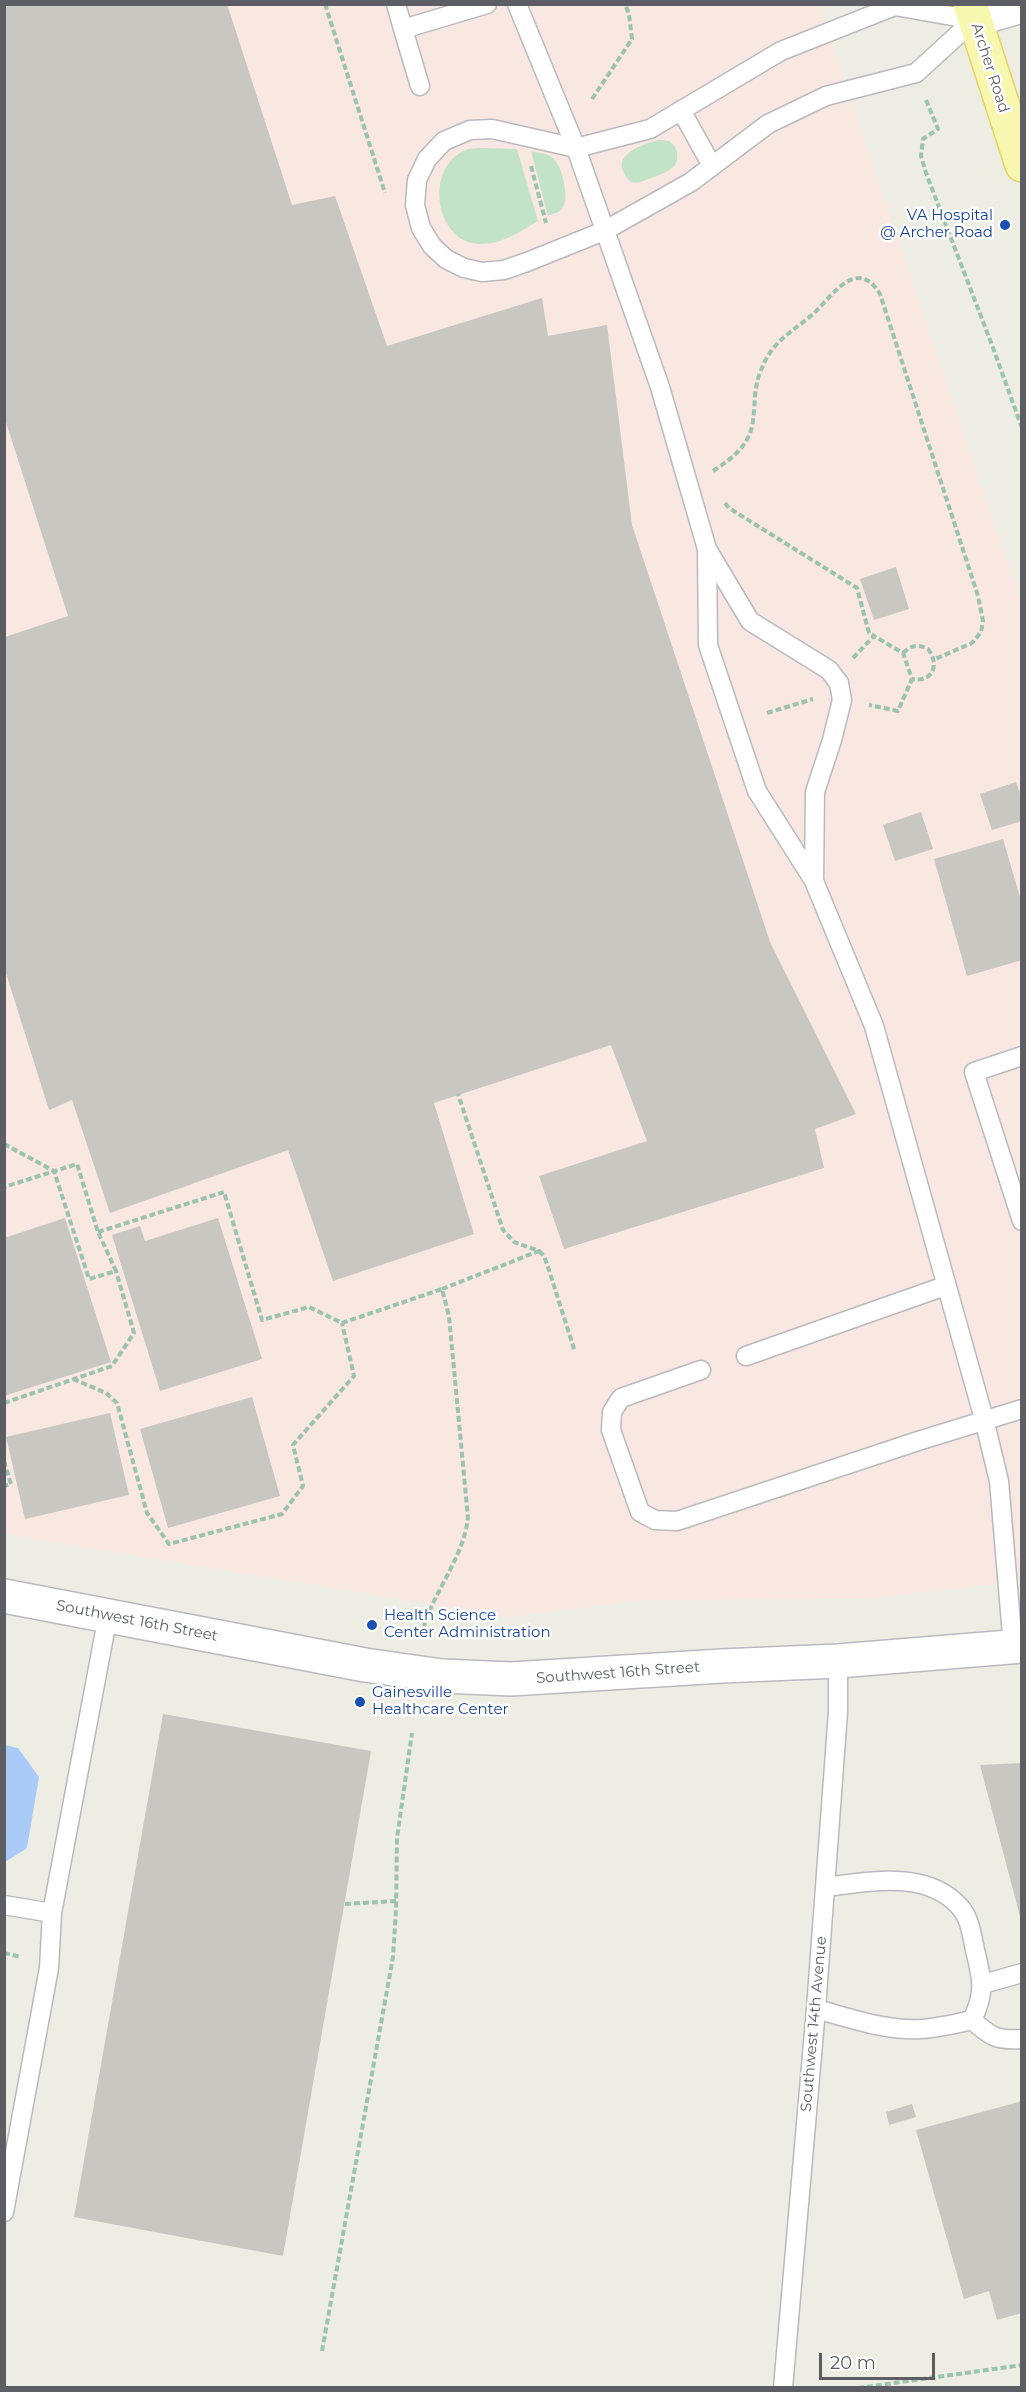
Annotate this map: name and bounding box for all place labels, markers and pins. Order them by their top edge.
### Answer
place label: VA Hospital @ Archer Road [880,207,993,242]
marker: VA Hospital @ Archer Road [998,218,1012,232]
place label: Health Science Center Administration [384,1607,551,1642]
marker: Health Science Center Administration [365,1618,379,1632]
place label: Gainesville Healthcare Center [372,1684,509,1719]
marker: Gainesville Healthcare Center [353,1695,367,1709]

